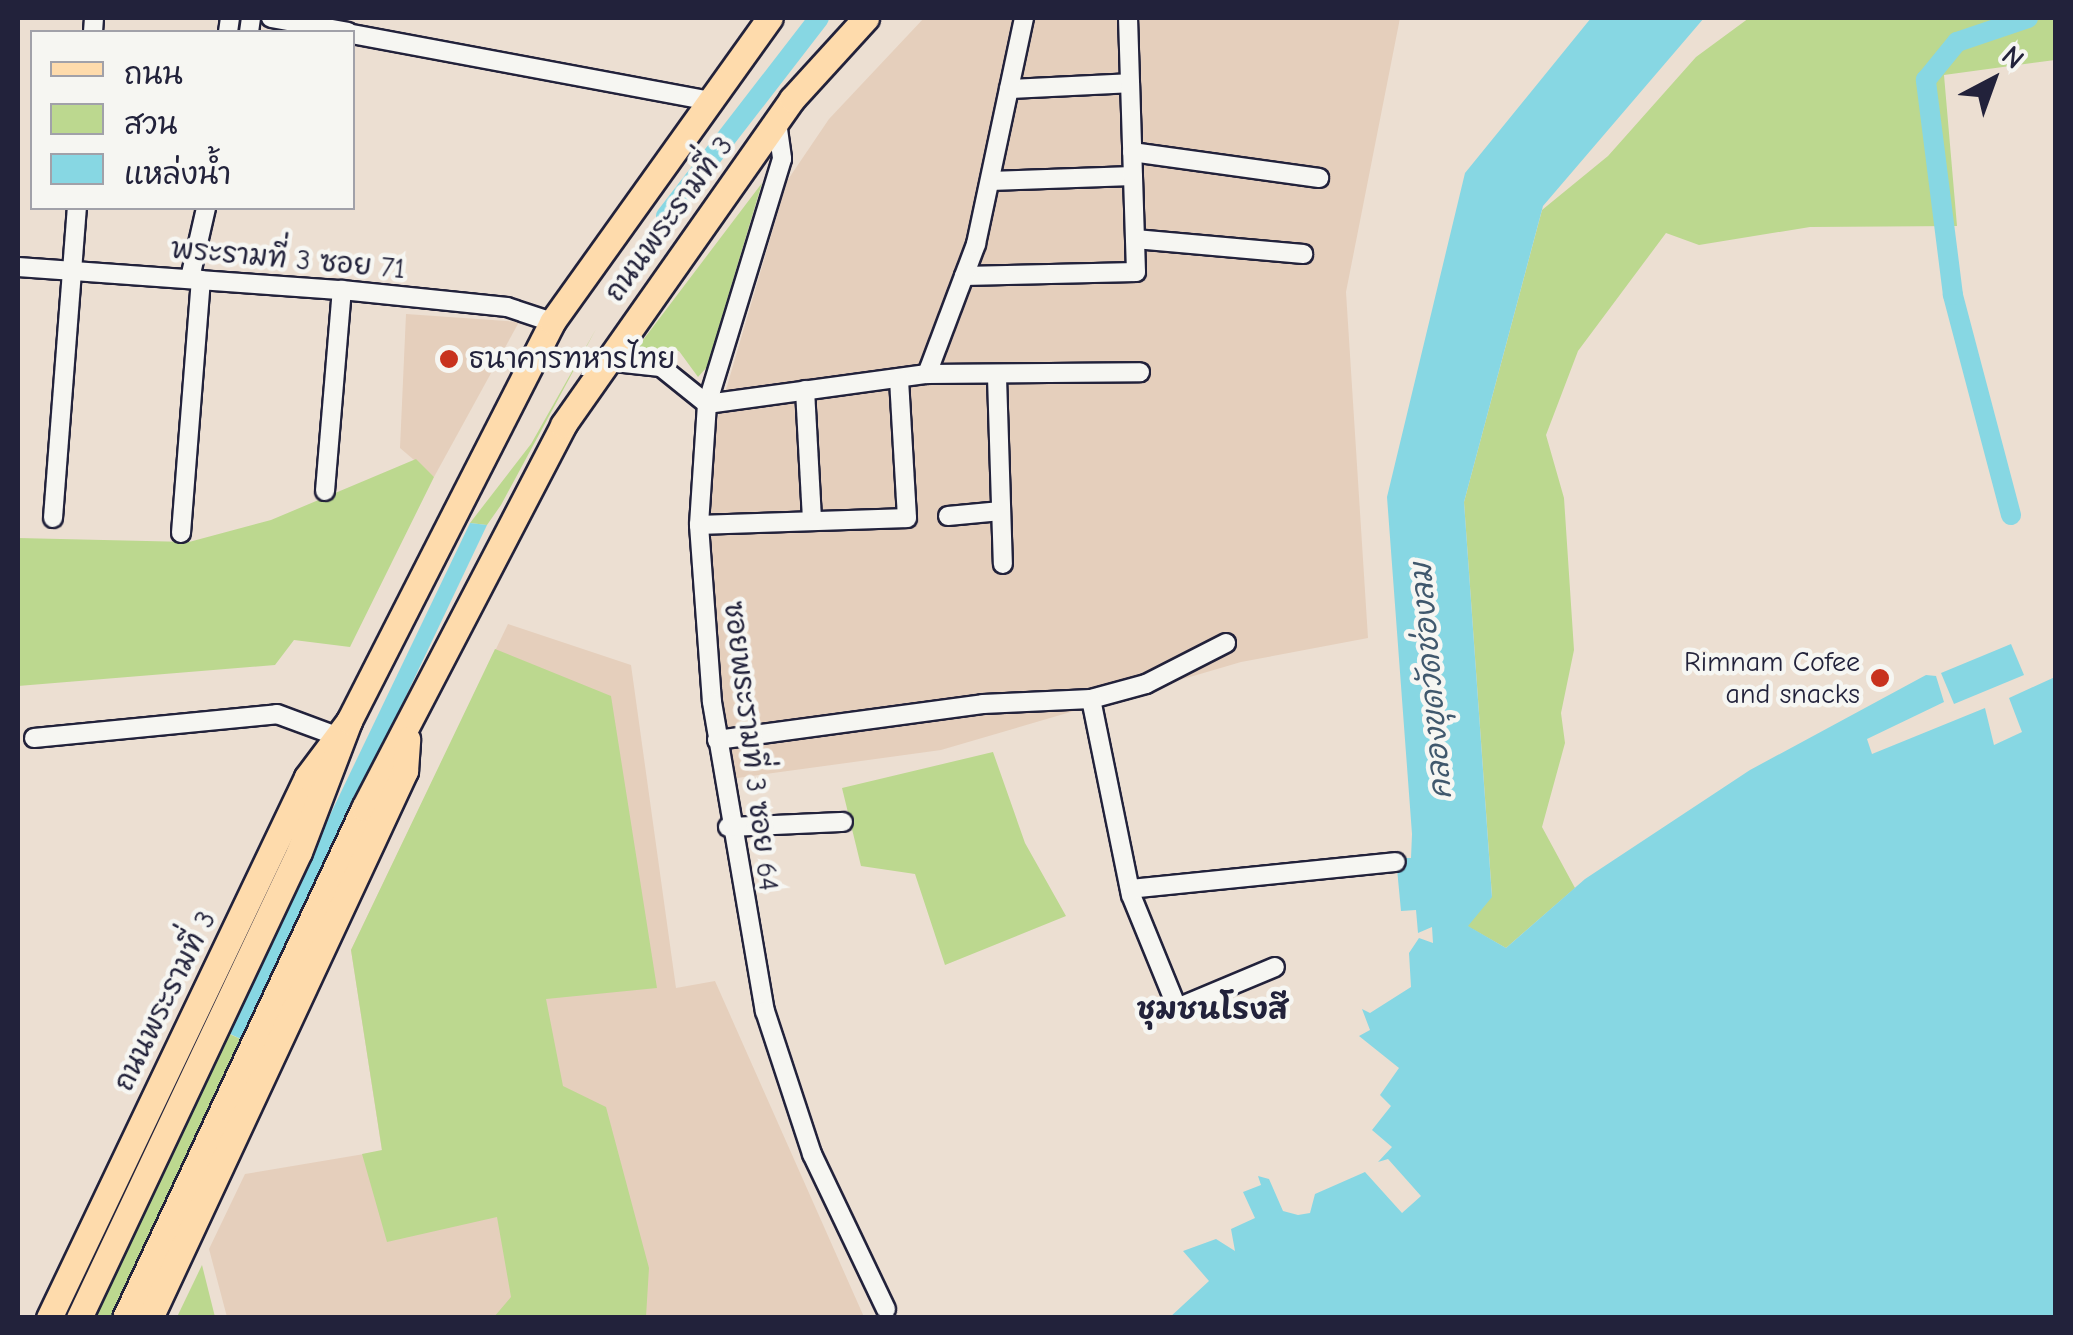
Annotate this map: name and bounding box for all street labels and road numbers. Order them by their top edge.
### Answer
street label: ถนนพระรามที่ 3 [598,130,740,308]
street label: พระรามที่ 3 ซอย 71 [169,232,407,286]
street label: ซอยพระรามที่ 3 ซอย 64 [717,599,785,893]
street label: ถนนพระรามที่ 3 [107,906,223,1096]

